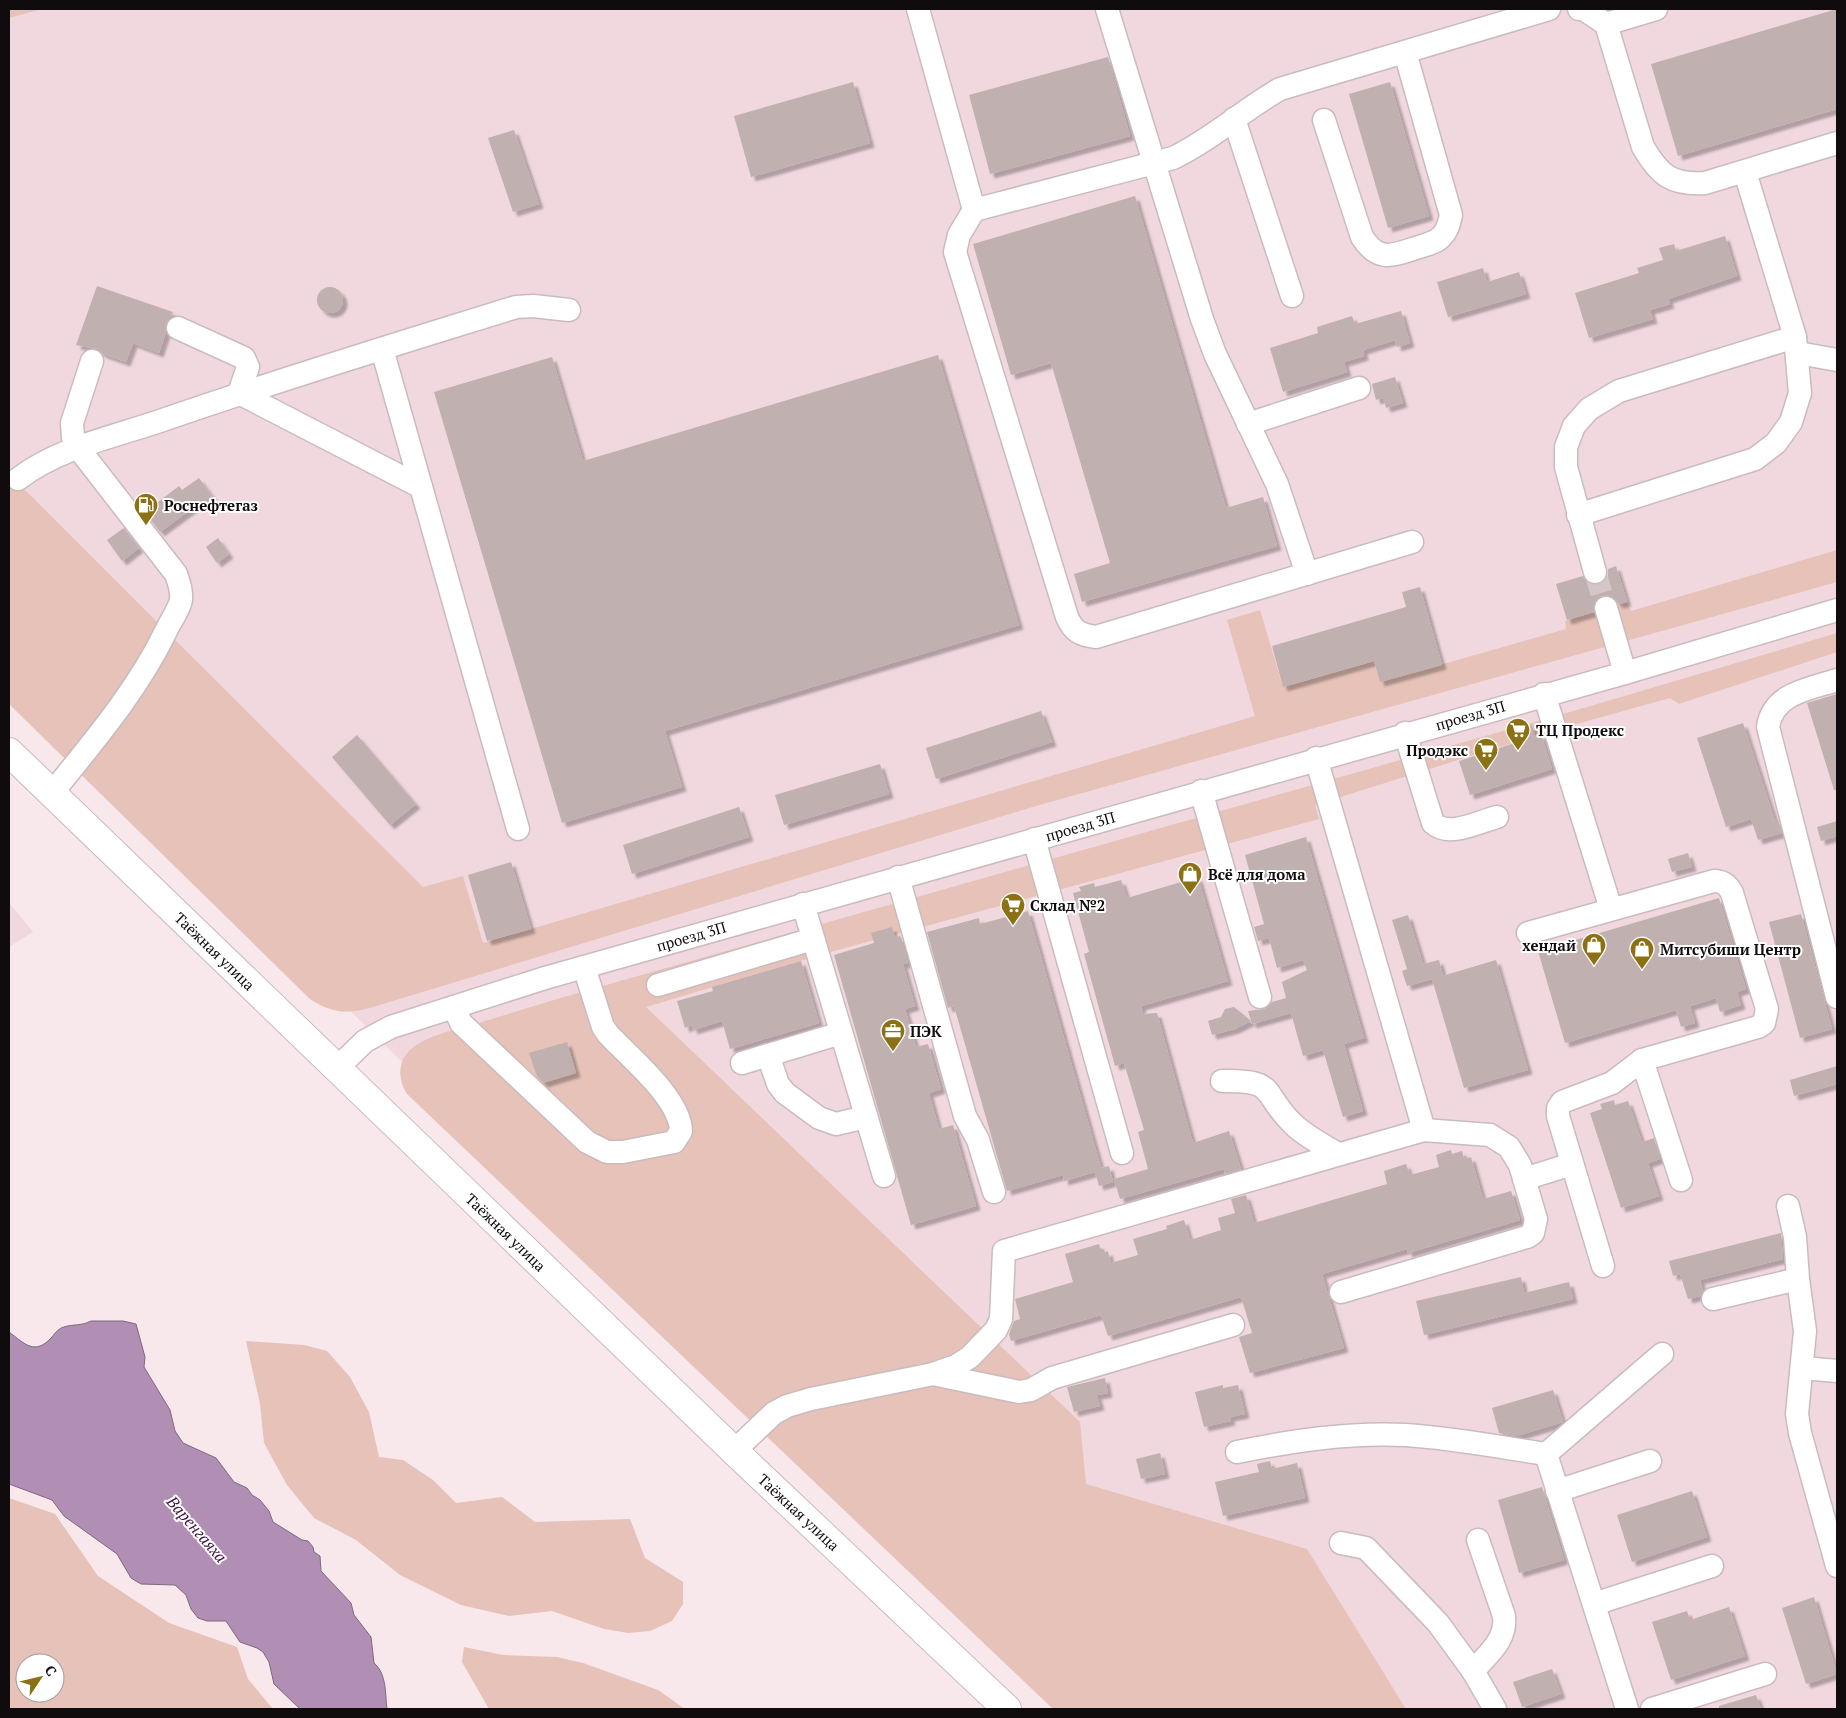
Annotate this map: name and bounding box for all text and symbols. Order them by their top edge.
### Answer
fuel station icon: Роснефтегаз [133,492,159,526]
place label: Роснефтегаз [164,495,258,515]
street label: проезд 3П [1433,695,1507,734]
supermarket icon: ТЦ Продекс [1505,717,1531,751]
place label: ТЦ Продекс [1536,720,1624,740]
supermarket icon: Продэкс [1473,737,1499,771]
place label: Продэкс [1406,740,1468,760]
street label: проезд 3П [1043,806,1117,845]
shop icon: Всё для дома [1177,861,1203,895]
place label: Всё для дома [1208,864,1306,884]
supermarket icon: Склад №2 [1000,892,1026,926]
place label: Склад №2 [1030,895,1105,915]
street label: Таёжная улица [171,908,260,995]
street label: проезд 3П [654,916,728,955]
shop icon: хендай [1581,932,1607,966]
place label: хендай [1522,935,1576,955]
shop icon: Митсубиши Центр [1629,936,1655,970]
place label: Митсубиши Центр [1660,939,1801,959]
office icon: ПЭК [880,1018,906,1052]
place label: ПЭК [910,1021,942,1041]
street label: Таёжная улица [462,1189,551,1276]
street label: Таёжная улица [754,1469,844,1555]
water label: Варенгаяха [161,1490,232,1567]
north arrow [15,1653,65,1703]
text: С [41,1661,61,1679]

